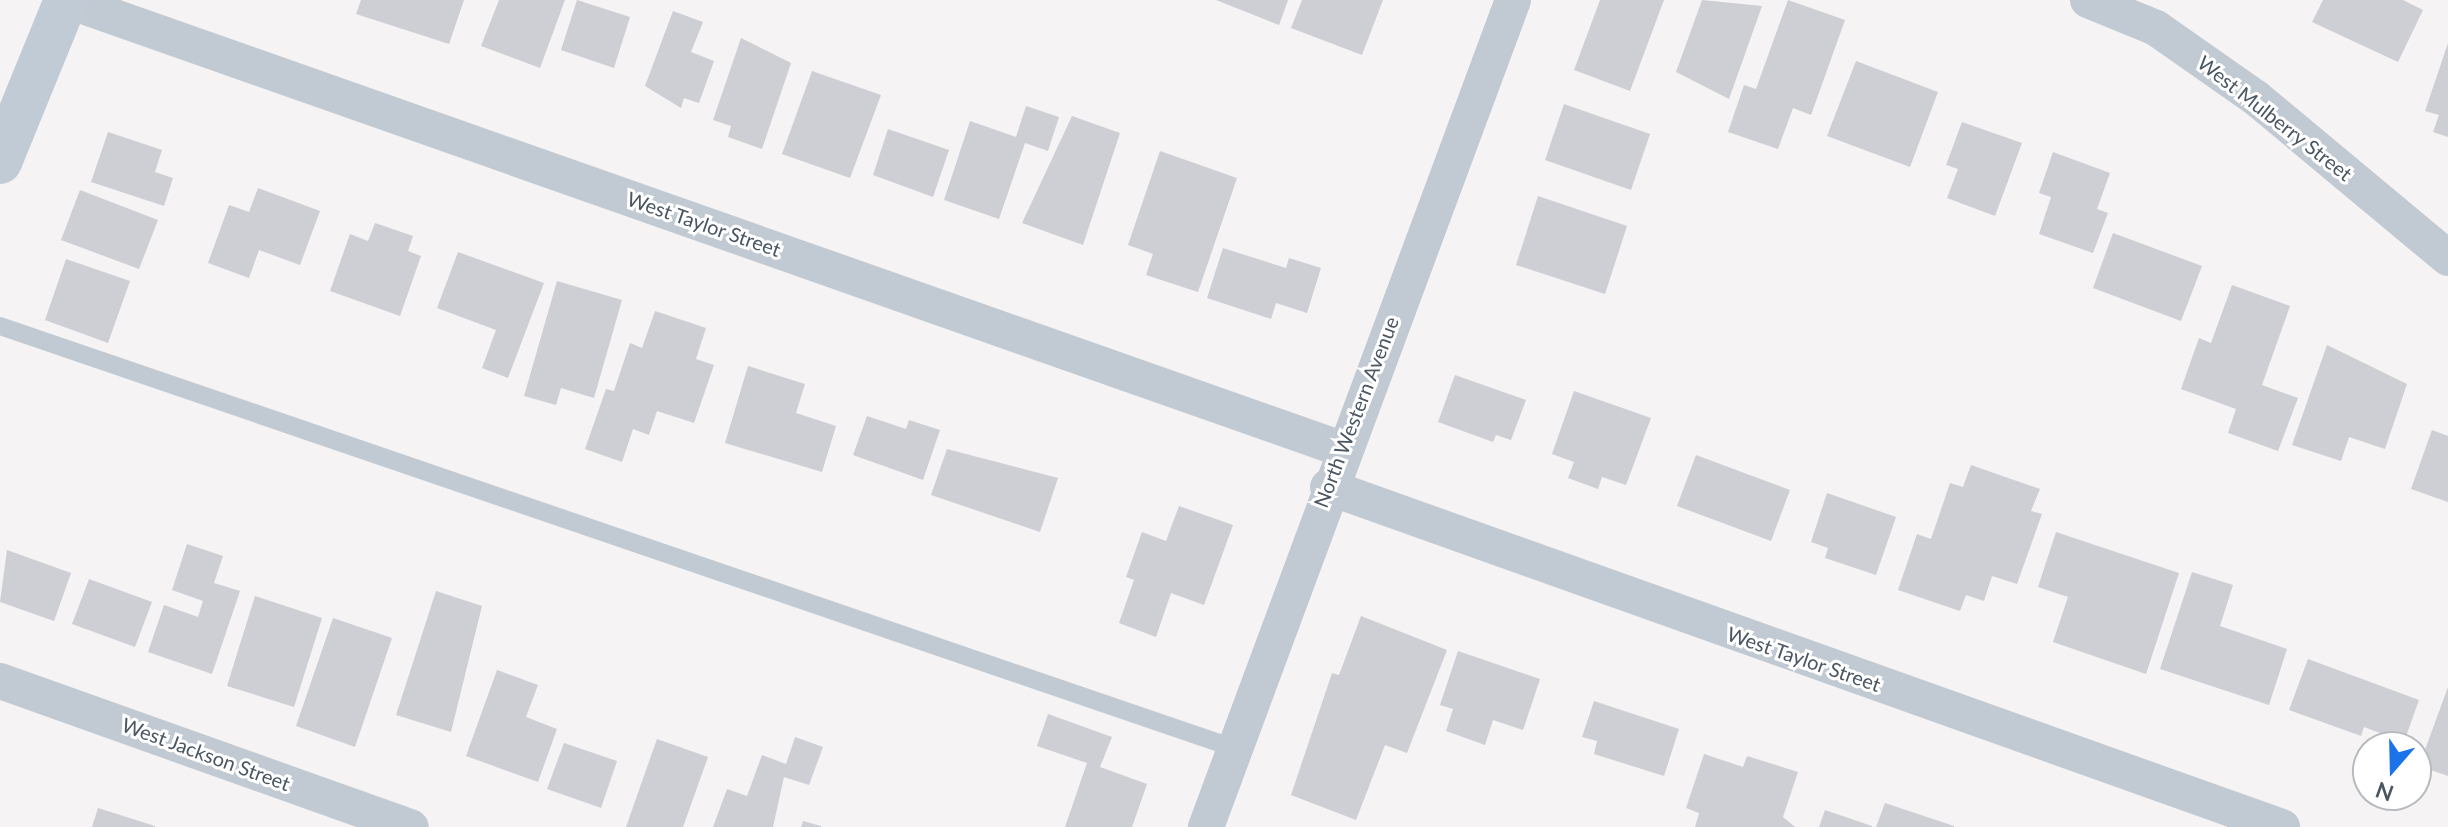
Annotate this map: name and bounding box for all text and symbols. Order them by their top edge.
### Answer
street label: West Mulberry Street [2193,50,2357,186]
street label: West Taylor Street [624,186,784,262]
street label: North Western Avenue [1308,313,1404,511]
street label: West Taylor Street [1724,621,1884,697]
street label: West Jackson Street [118,712,294,796]
north arrow [2352,731,2432,811]
text: N [2372,777,2397,808]

